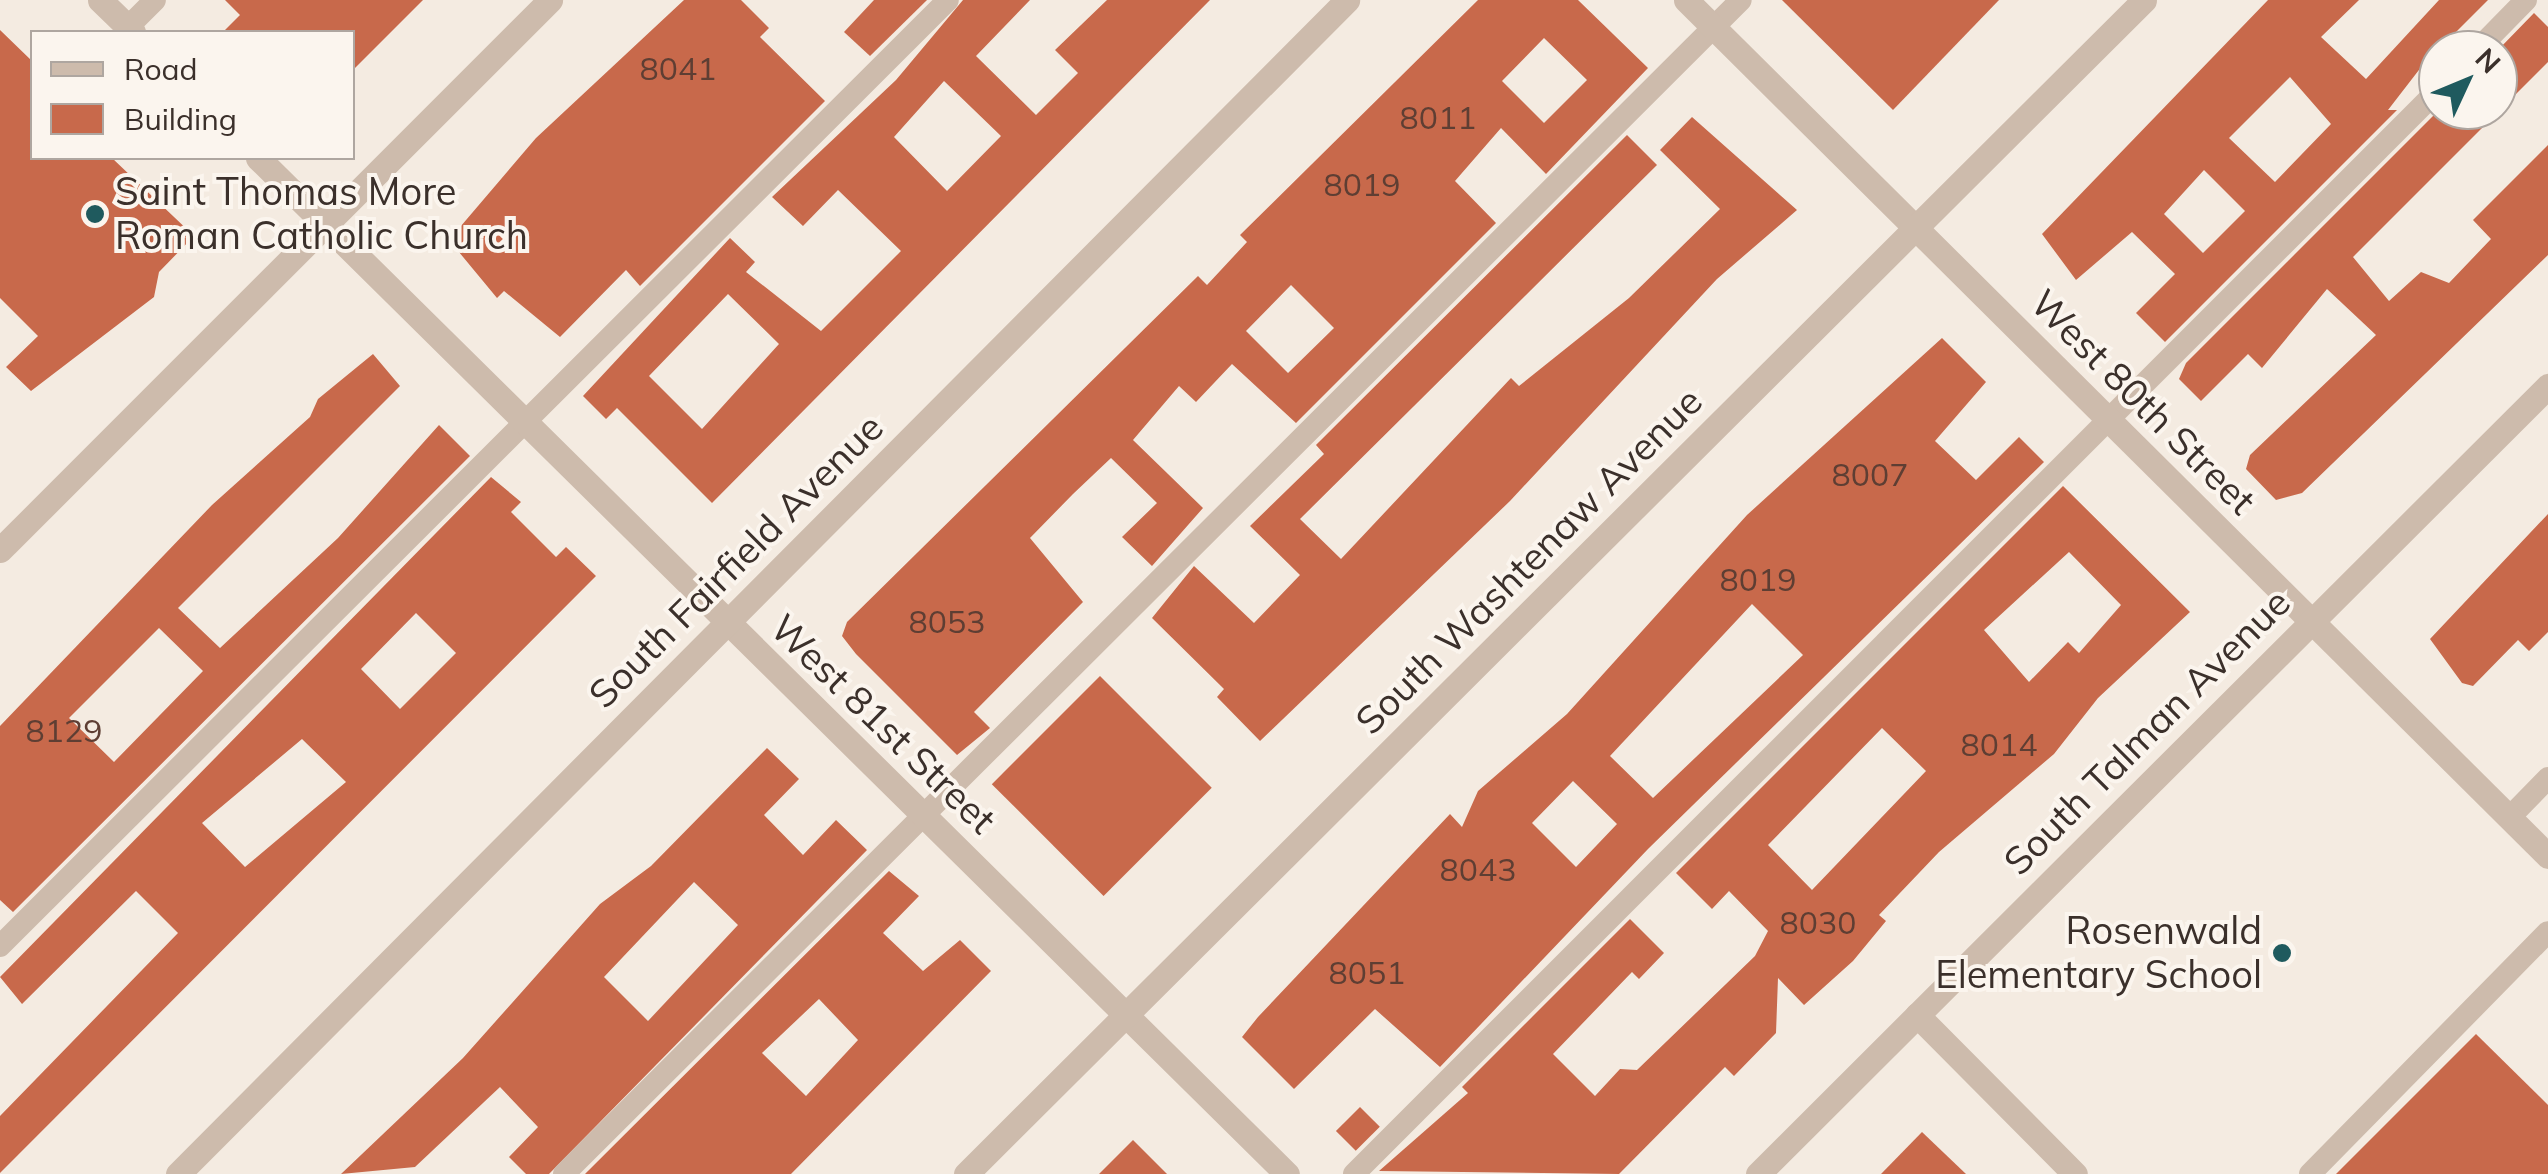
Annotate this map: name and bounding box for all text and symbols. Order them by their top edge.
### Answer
legend [30,30,355,160]
north arrow [2418,30,2518,130]
text: N [2469,40,2508,80]
house number: 8041 [640,49,716,87]
text: Road [124,50,198,88]
house number: 8011 [1400,98,1476,136]
text: Building [124,100,237,138]
house number: 8019 [1324,165,1400,203]
place label: Saint Thomas More Roman Catholic Church [115,169,528,258]
marker: Saint Thomas More Roman Catholic Church [84,203,106,225]
street label: West 80th Street [2021,280,2265,524]
street label: South Washtenaw Avenue [1346,378,1712,744]
street label: South Fairfield Avenue [580,405,892,717]
house number: 8007 [1832,455,1908,493]
house number: 8019 [1720,560,1796,598]
street label: South Talman Avenue [1995,580,2299,884]
house number: 8053 [909,602,985,640]
street label: West 81st Street [761,605,1005,843]
house number: 8129 [26,711,102,749]
house number: 8014 [1961,725,2037,763]
house number: 8043 [1440,850,1516,888]
house number: 8030 [1780,903,1856,941]
place label: Rosenwald Elementary School [1935,908,2262,998]
marker: Rosenwald Elementary School [2271,942,2293,964]
house number: 8051 [1329,953,1405,991]

